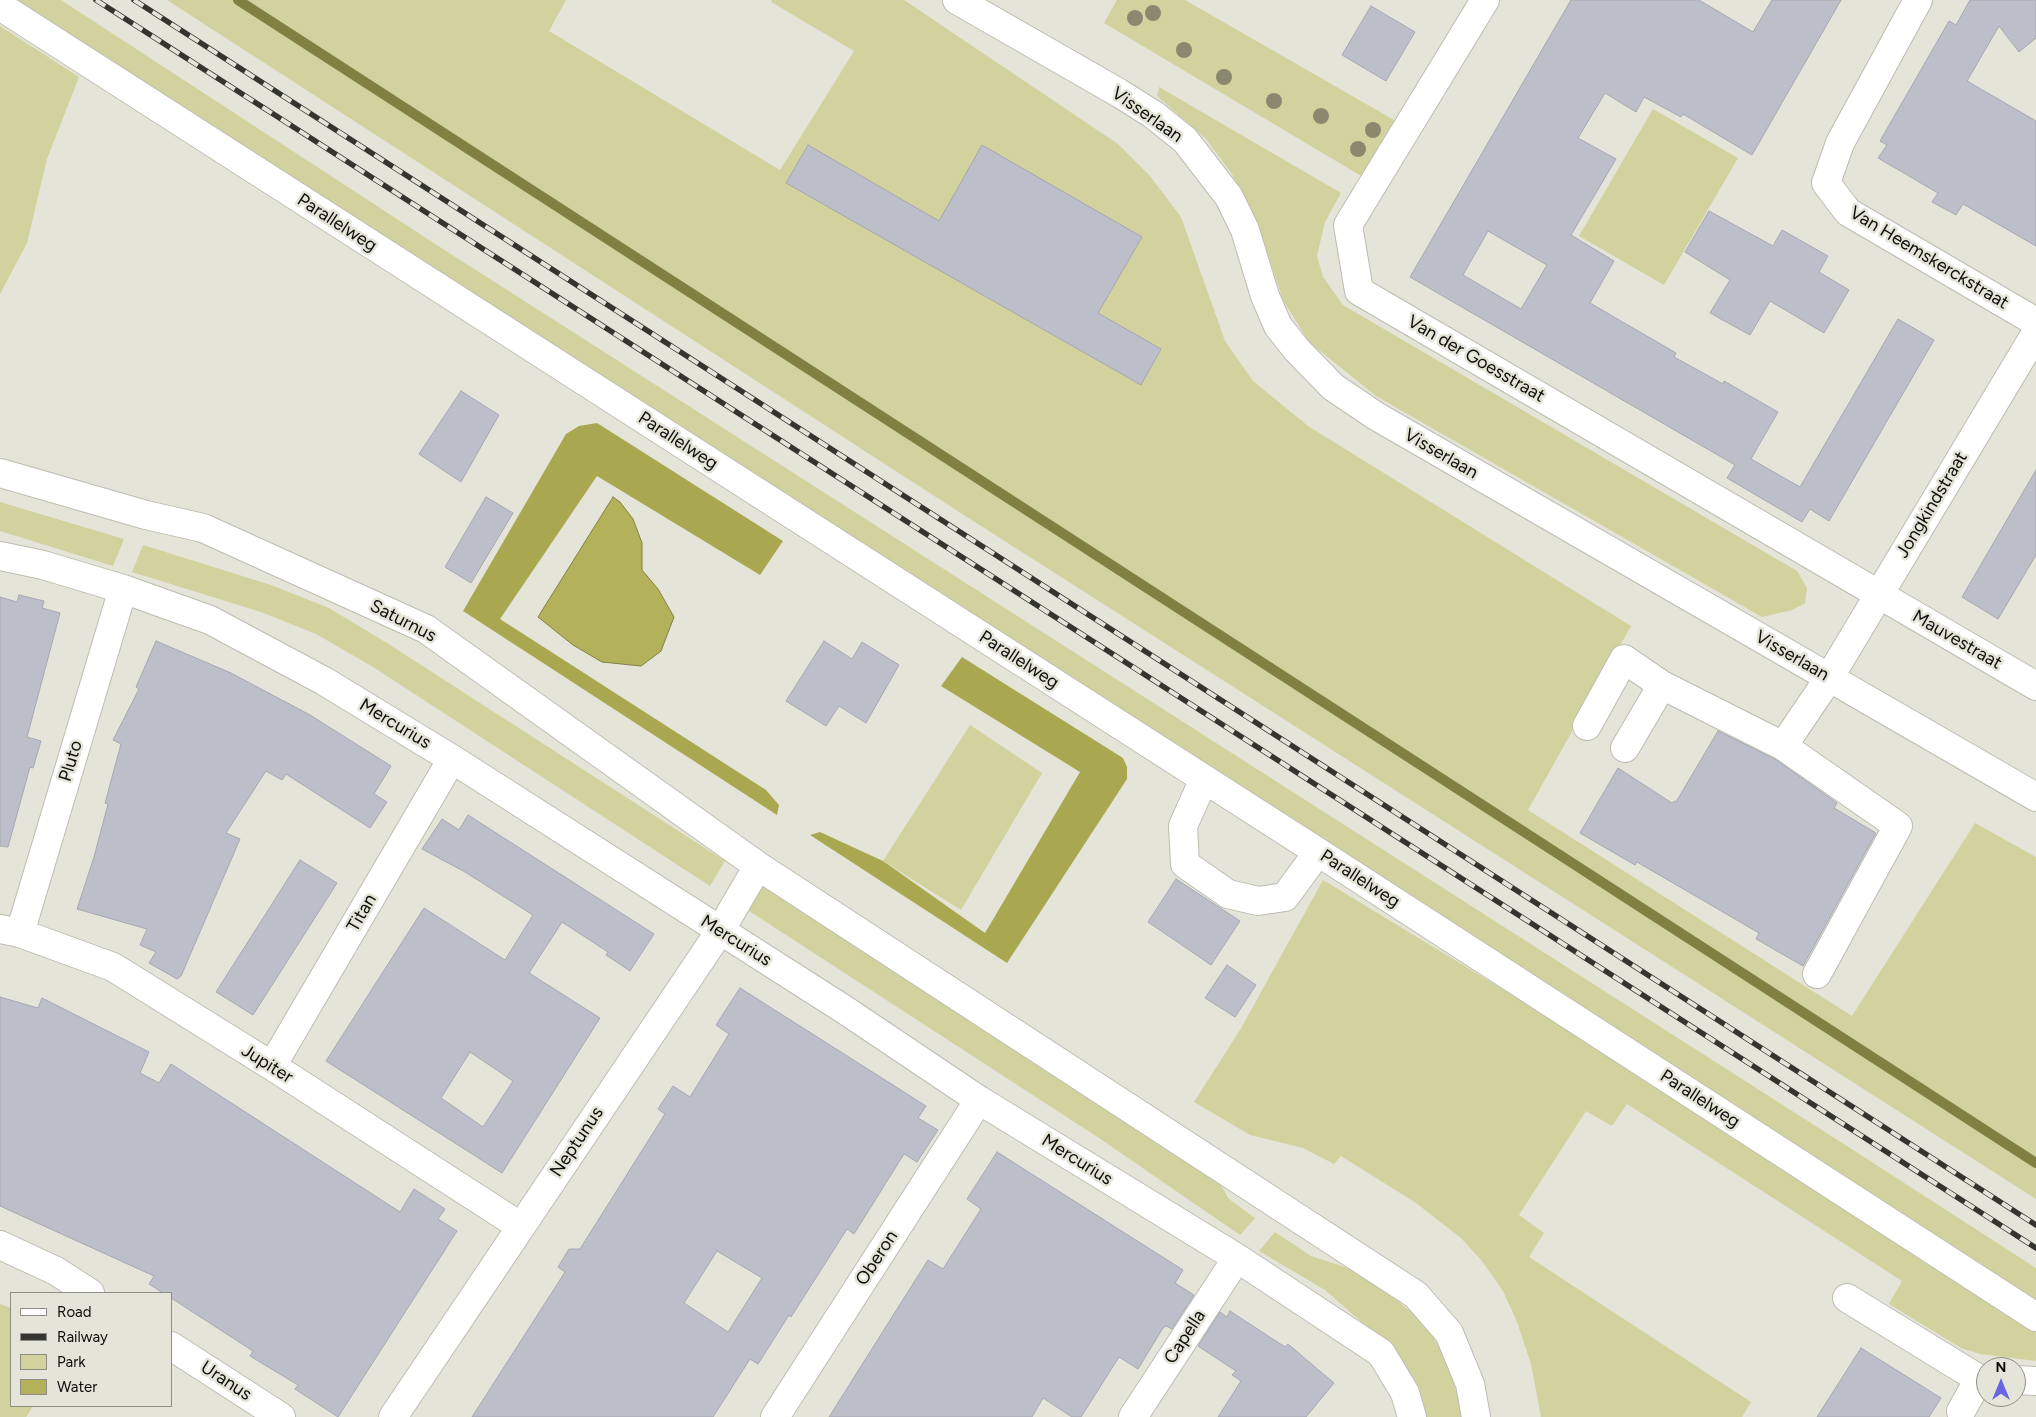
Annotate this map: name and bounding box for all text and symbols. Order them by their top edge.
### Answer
street label: Visserlaan [1107,83,1187,147]
street label: Parallelweg [293,189,381,257]
street label: Van Heemskerckstraat [1846,202,2012,314]
street label: Van der Goesstraat [1403,311,1549,407]
street label: Parallelweg [634,407,722,475]
street label: Visserlaan [1400,424,1482,484]
street label: Jongkindstraat [1892,448,1972,562]
street label: Saturnus [366,595,440,647]
street label: Mauvestraat [1908,606,2006,674]
street label: Parallelweg [975,626,1063,694]
street label: Visserlaan [1751,626,1833,686]
street label: Mercurius [355,694,435,754]
street label: Pluto [55,738,87,784]
street label: Parallelweg [1316,845,1404,913]
street label: Titan [343,890,381,936]
street label: Mercurius [697,911,775,971]
street label: Jupiter [237,1040,297,1088]
street label: Parallelweg [1656,1065,1744,1133]
street label: Neptunus [546,1103,608,1181]
street label: Mercurius [1038,1130,1116,1190]
street label: Oberon [851,1227,903,1289]
legend [10,1292,172,1407]
text: Road [57,1303,92,1321]
street label: Capella [1160,1306,1210,1368]
text: Railway [57,1328,108,1346]
text: Park [57,1353,86,1371]
street label: Uranus [196,1357,256,1405]
north arrow [1976,1357,2026,1407]
text: N [1996,1359,2006,1376]
text: Water [57,1378,97,1396]

